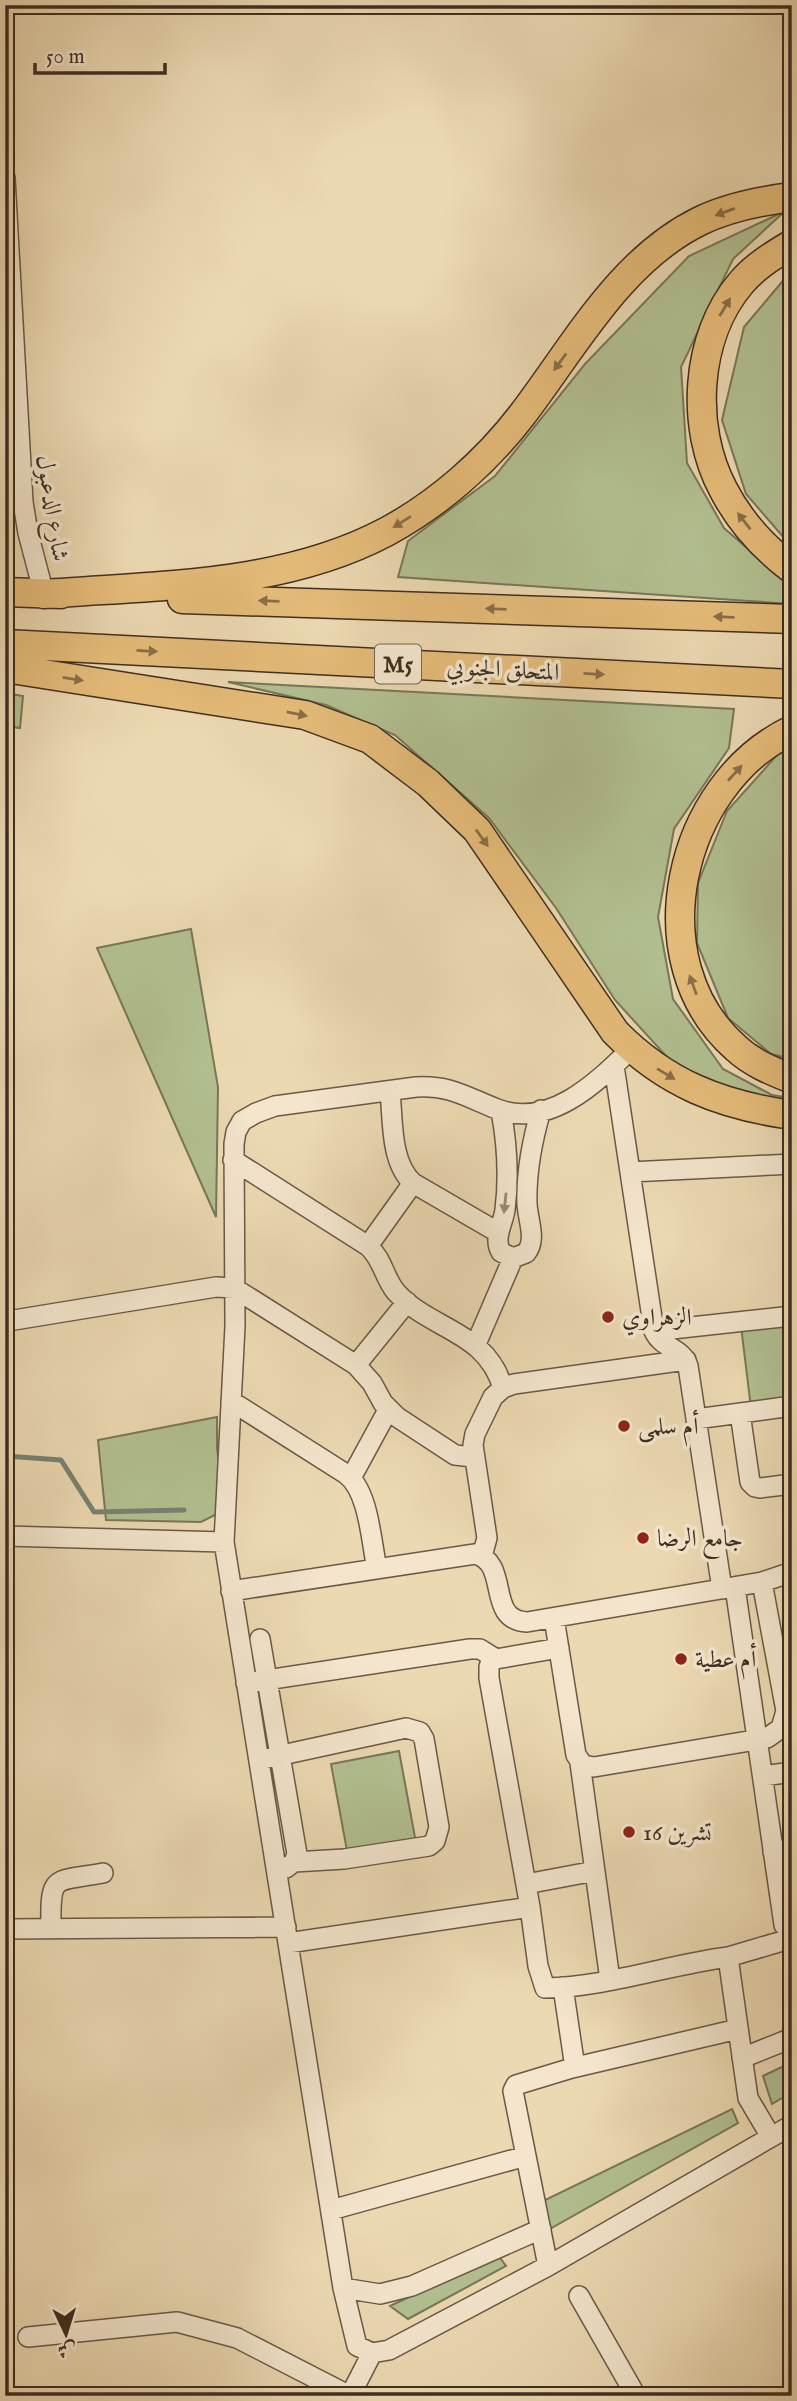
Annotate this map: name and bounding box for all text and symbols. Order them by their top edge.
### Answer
scale bar [35,32,164,76]
text: 50 m [46,44,85,71]
one-way arrow [715,206,736,217]
one-way arrow [719,298,732,317]
one-way arrow [554,353,568,371]
street label: شارع الدعبول [25,453,75,564]
one-way arrow [736,512,751,530]
one-way arrow [392,516,411,529]
one-way arrow [258,596,280,607]
one-way arrow [485,604,507,615]
one-way arrow [712,611,734,623]
road number: M5 [375,644,421,684]
one-way arrow [136,646,158,657]
street label: المتحلق الجنوبي [446,652,560,691]
one-way arrow [583,669,605,680]
one-way arrow [62,674,84,685]
one-way arrow [286,709,308,720]
one-way arrow [727,765,743,782]
one-way arrow [475,829,489,847]
one-way arrow [688,974,699,995]
one-way arrow [656,1068,675,1080]
one-way arrow [499,1192,510,1214]
place label: الزهراوي [622,1303,692,1336]
marker: الزهراوي [600,1309,616,1325]
place label: أم سلمى [638,1409,699,1447]
marker: أم سلمى [616,1418,632,1434]
place label: جامع الرضا [657,1524,743,1560]
marker: جامع الرضا [635,1530,651,1546]
place label: أم عطية [695,1642,757,1680]
marker: أم عطية [673,1651,689,1667]
place label: 16 تشرين [643,1818,712,1849]
marker: 16 تشرين [621,1824,637,1840]
north arrow [32,2300,102,2370]
text: ش [57,2336,77,2362]

